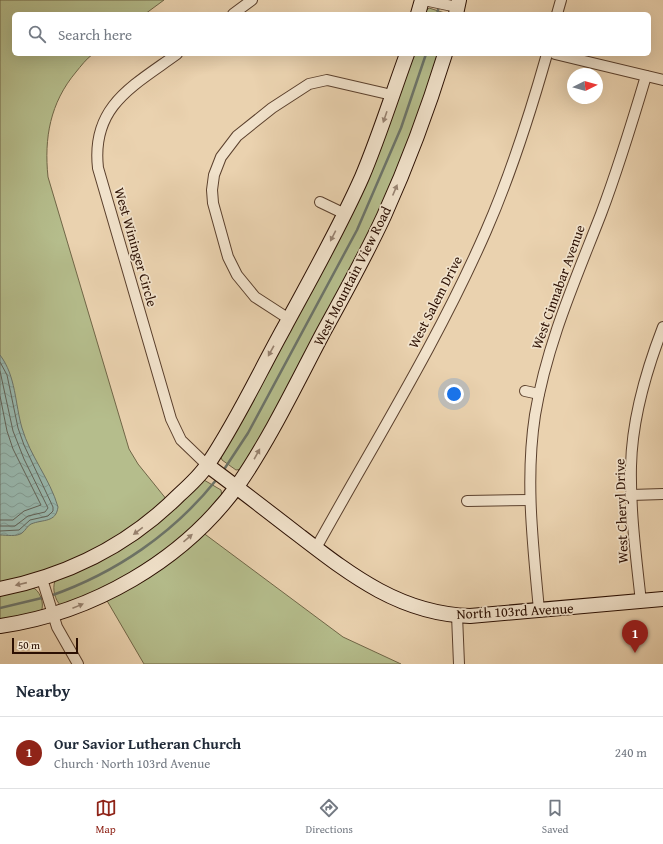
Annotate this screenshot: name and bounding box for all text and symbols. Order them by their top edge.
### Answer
search box [12,12,651,56]
icon: search [26,23,48,45]
text: Search here [58,24,132,45]
north arrow [567,68,603,104]
one-way arrow [381,112,387,124]
one-way arrow [393,184,399,196]
street label: West Wininger Circle [109,185,163,309]
street label: West Mountain View Road [308,202,396,349]
street label: West Cinnabar Avenue [526,222,590,352]
one-way arrow [330,231,336,242]
street label: West Salem Drive [403,252,467,352]
one-way arrow [268,345,275,357]
your location [444,384,464,404]
one-way arrow [254,448,261,460]
street label: West Cheryl Drive [609,458,633,564]
one-way arrow [133,526,144,535]
one-way arrow [183,533,193,542]
one-way arrow [15,582,27,588]
street label: North 103rd Avenue [456,598,575,624]
one-way arrow [73,602,85,608]
pin: 1 [622,620,648,653]
scale bar [12,636,78,655]
text: 50 m [18,637,40,653]
text: Nearby [16,678,70,703]
text: Our Savior Lutheran Church [54,733,241,754]
text: 1 [26,743,32,762]
text: 240 m [615,743,647,762]
text: Church · North 103rd Avenue [54,754,210,773]
tab: Map [95,797,117,837]
tab: Directions [306,797,353,837]
tab: Saved [542,797,568,837]

